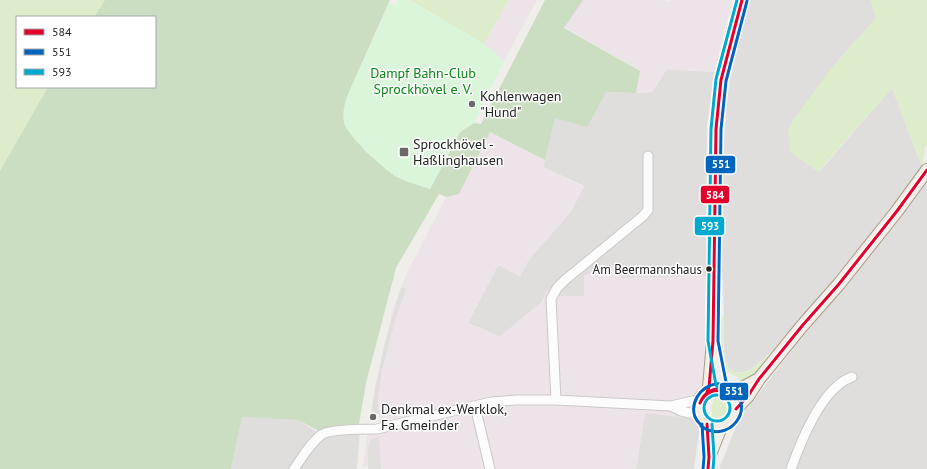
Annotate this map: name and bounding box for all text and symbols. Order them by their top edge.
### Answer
legend [16,16,156,88]
text: 584 [52,24,72,39]
text: 551 [52,44,72,59]
text: 593 [52,64,72,79]
park label: Dampf Bahn-Club Sprockhövel e. V. [370,64,476,98]
place label: Kohlenwagen "Hund" [480,87,561,121]
marker: Kohlenwagen "Hund" [467,99,477,109]
place label: Sprockhövel - Haßlinghausen [413,135,503,169]
marker: Sprockhövel - Haßlinghausen [398,146,410,158]
line badge: 551 [705,155,736,174]
text: 551 [712,157,730,171]
line badge: 584 [700,185,730,204]
text: 584 [706,188,725,202]
line badge: 593 [694,216,725,236]
text: 593 [701,219,719,233]
place label: Am Beermannshaus [593,261,702,278]
marker: Am Beermannshaus [704,264,714,274]
line badge: 551 [719,382,749,401]
text: 551 [725,384,743,398]
place label: Denkmal ex-Werklok, Fa. Gmeinder [381,400,507,434]
marker: Denkmal ex-Werklok, Fa. Gmeinder [368,412,378,422]

